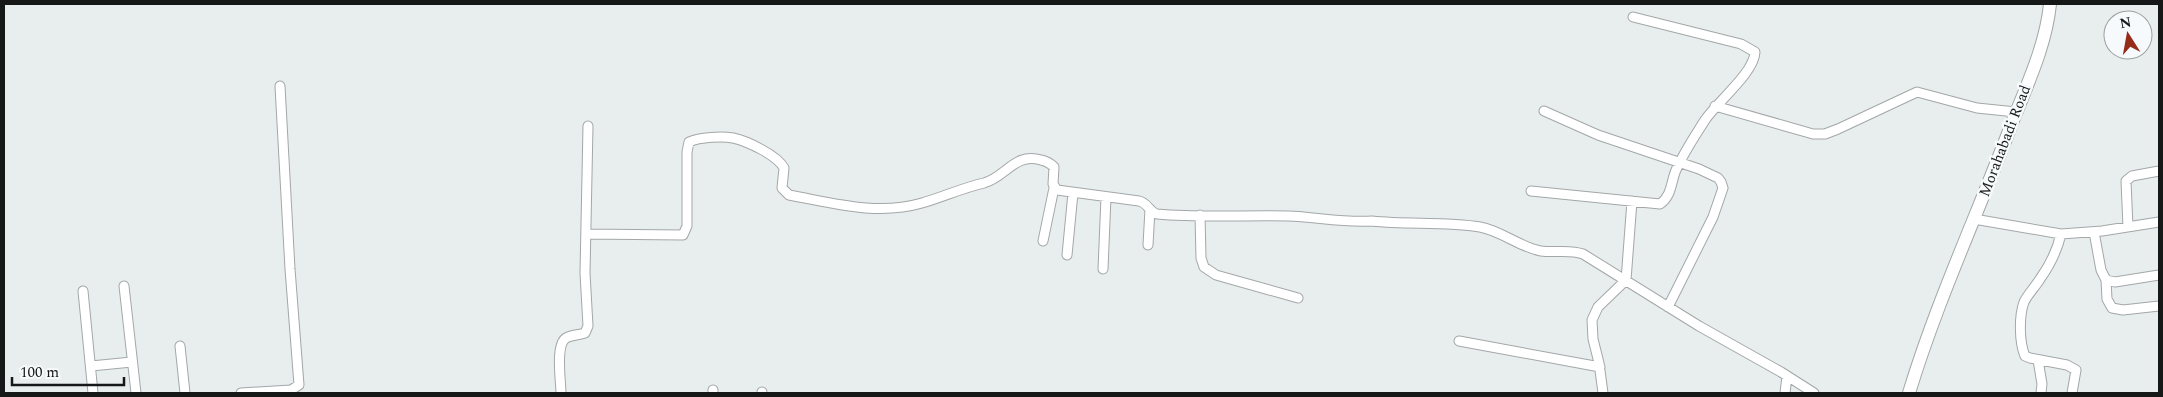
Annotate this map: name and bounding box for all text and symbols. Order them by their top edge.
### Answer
north arrow [2103,10,2153,60]
text: N [2118,11,2133,34]
street label: Morahabadi Road [1973,82,2037,200]
scale bar [12,354,125,386]
text: 100 m [20,361,59,384]

